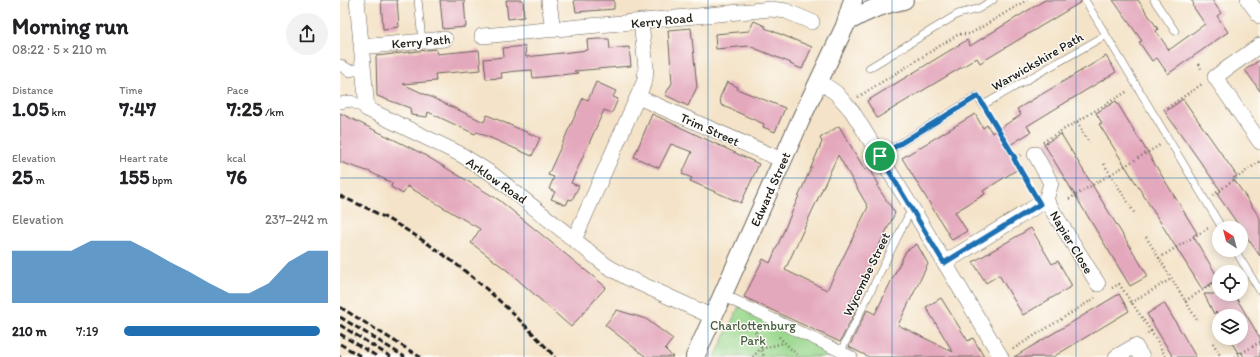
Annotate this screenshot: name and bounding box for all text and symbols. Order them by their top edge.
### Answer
street label: Kerry Road [630,10,694,31]
text: Morning run [12,13,128,40]
button: share [286,13,328,55]
street label: Warwickshire Path [989,29,1086,94]
street label: Kerry Path [391,31,451,52]
text: 08:22 · 5 × 210 m [12,42,107,57]
text: Distance [12,84,53,97]
text: Time [119,84,143,97]
text: Pace [227,84,249,97]
text: 1.05 [12,97,49,121]
text: 7:47 [119,97,156,121]
text: 7:25 [227,97,263,121]
text: km [49,106,66,119]
text: /km [263,106,284,119]
street label: Trim Street [678,110,742,149]
pin [863,139,897,173]
icon: arrive [869,145,891,167]
street label: Edward Street [747,150,794,229]
text: Elevation [12,152,56,165]
text: Heart rate [119,152,168,165]
text: kcal [227,152,246,165]
street label: Arklow Road [464,154,530,207]
text: 25 [12,165,33,189]
text: 155 [119,165,150,189]
text: 76 [227,165,247,189]
text: m [33,174,45,187]
text: bpm [150,174,173,187]
street label: Napier Close [1047,208,1096,276]
text: Elevation [12,212,64,227]
text: 237–242 m [265,212,328,227]
north arrow [1212,221,1248,257]
map controls [1212,221,1248,345]
street label: Wycombe Street [840,230,893,318]
button: locate [1212,265,1248,301]
button: layers [1212,309,1248,345]
park label: Charlottenburg Park [710,318,796,348]
text: 210 m [12,324,47,339]
text: 7:19 [76,324,98,339]

